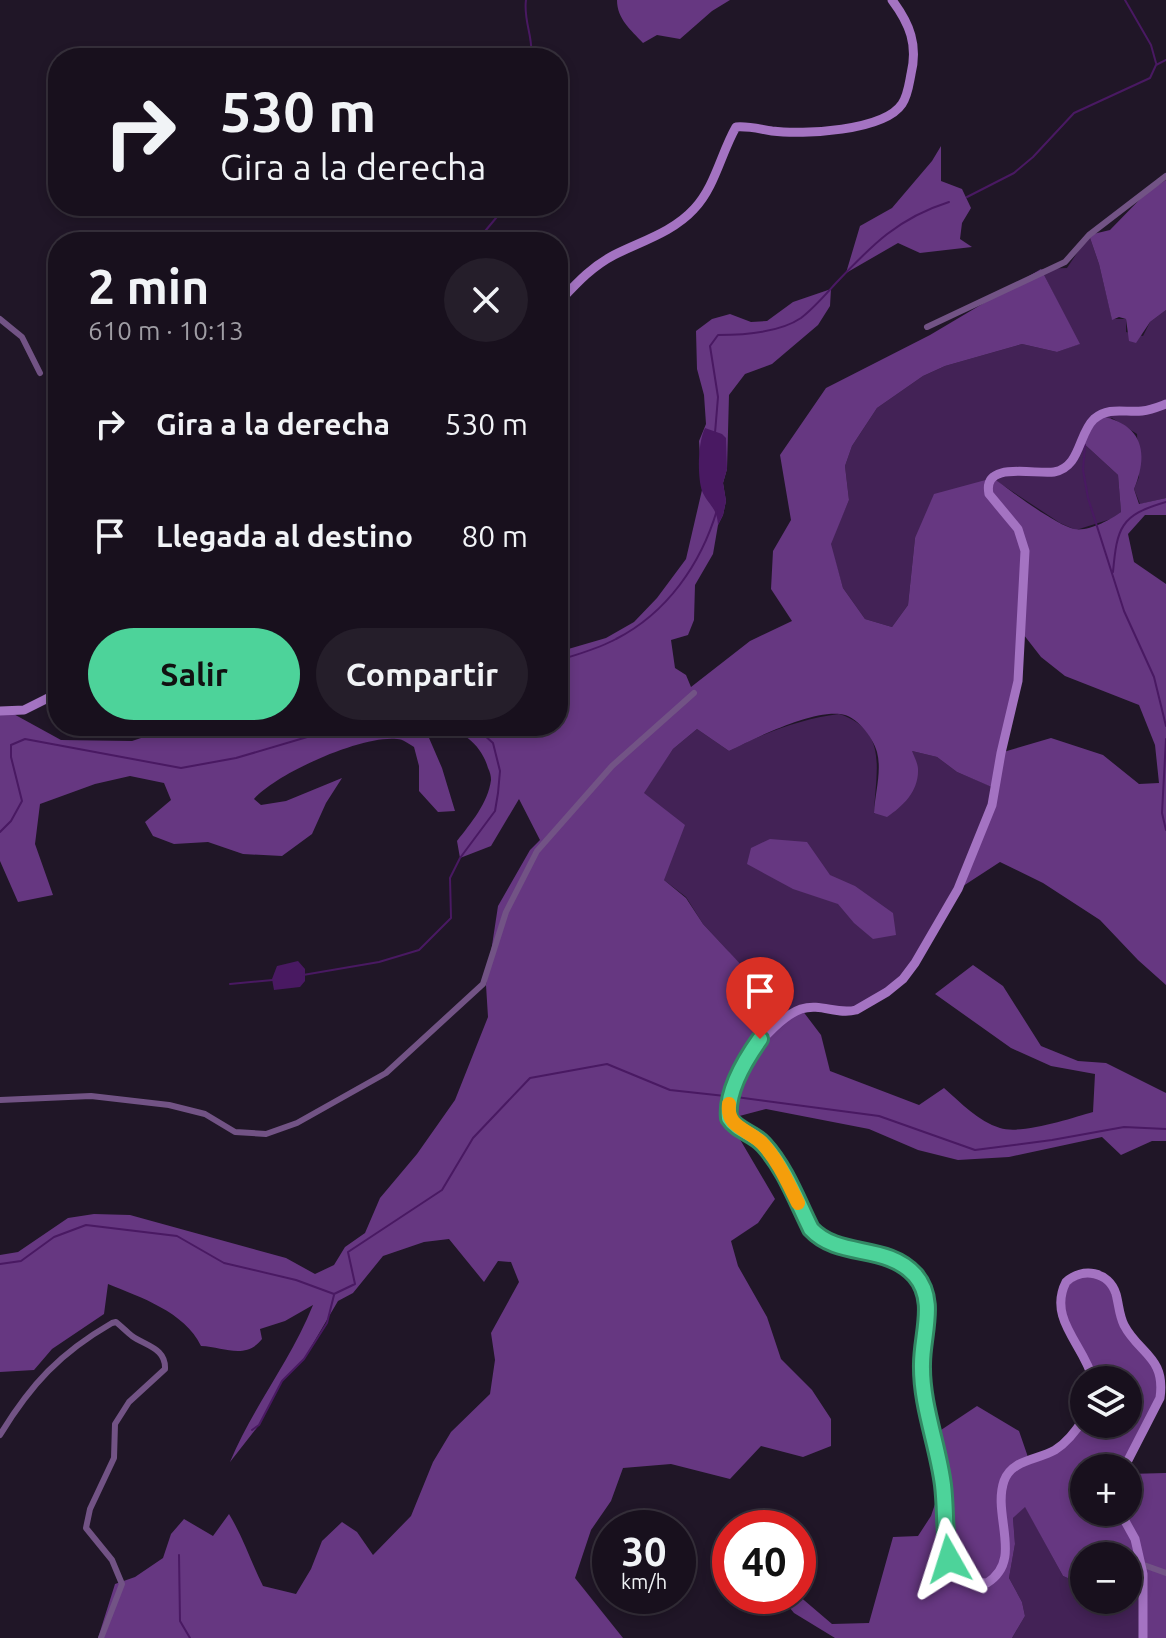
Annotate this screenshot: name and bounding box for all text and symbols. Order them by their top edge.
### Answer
icon: right [88,80,192,184]
text: 530 m [220,80,376,143]
text: Gira a la derecha [220,146,486,187]
button: close [444,258,528,342]
text: 2 min [88,259,209,313]
text: 610 m · 10:13 [88,316,244,345]
icon: right [88,402,132,446]
text: Gira a la derecha [156,407,390,441]
text: 530 m [444,407,528,441]
icon: arrive [88,514,132,558]
text: Llegada al destino [156,519,413,553]
text: 80 m [461,519,528,553]
button: Salir [88,628,300,720]
button: Compartir [316,628,528,720]
pin [726,957,794,1039]
icon: arrive [738,969,782,1013]
map controls [1070,1366,1142,1614]
button: layers [1070,1366,1142,1438]
button: + [1070,1454,1142,1526]
speed limit sign: 40 [712,1510,816,1614]
position arrow [907,1517,991,1601]
text: 30 [621,1529,667,1574]
button: − [1070,1542,1142,1614]
text: km/h [621,1570,667,1593]

